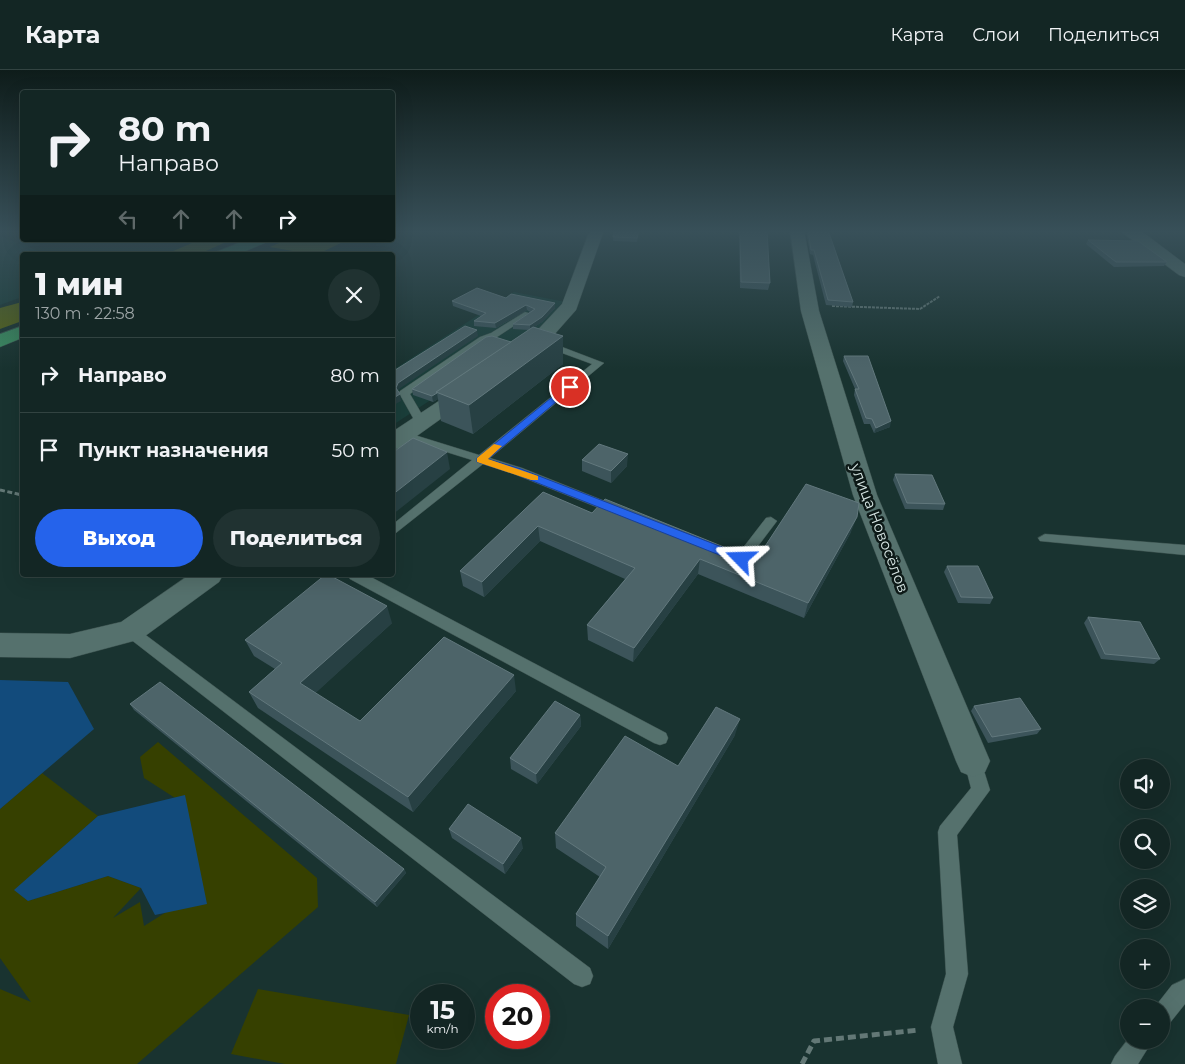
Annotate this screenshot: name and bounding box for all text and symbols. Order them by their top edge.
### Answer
text: Карта [25,20,100,49]
text: Карта [890,24,944,46]
text: Слои [972,24,1020,46]
text: Поделиться [1048,24,1160,46]
text: 80 m [118,107,212,150]
icon: right [35,110,100,175]
text: Направо [118,150,219,177]
icon: left [114,205,142,233]
icon: ahead [167,205,195,233]
icon: ahead [220,205,248,233]
icon: right [273,205,301,233]
text: 1 мин [35,266,123,303]
button: close [328,269,380,321]
text: 130 m · 22:58 [35,304,135,323]
icon: right [35,361,63,389]
text: Направо [78,364,167,387]
text: 80 m [330,364,380,387]
pin [549,366,591,408]
icon: arrive [556,373,584,401]
icon: arrive [35,436,63,464]
text: Пункт назначения [78,439,269,462]
text: 50 m [332,439,380,462]
street label: улица Новосёлов [846,460,913,595]
button: Выход [35,509,203,567]
button: Поделиться [213,509,380,567]
position arrow [714,532,766,584]
map controls [1120,759,1170,1049]
button: sound [1120,759,1170,809]
button: search [1120,819,1170,869]
button: layers [1120,879,1170,929]
button: + [1120,939,1170,989]
speed limit sign: 20 [485,984,550,1049]
text: 15 [430,995,455,1025]
button: − [1120,999,1170,1049]
text: km/h [426,1021,459,1036]

